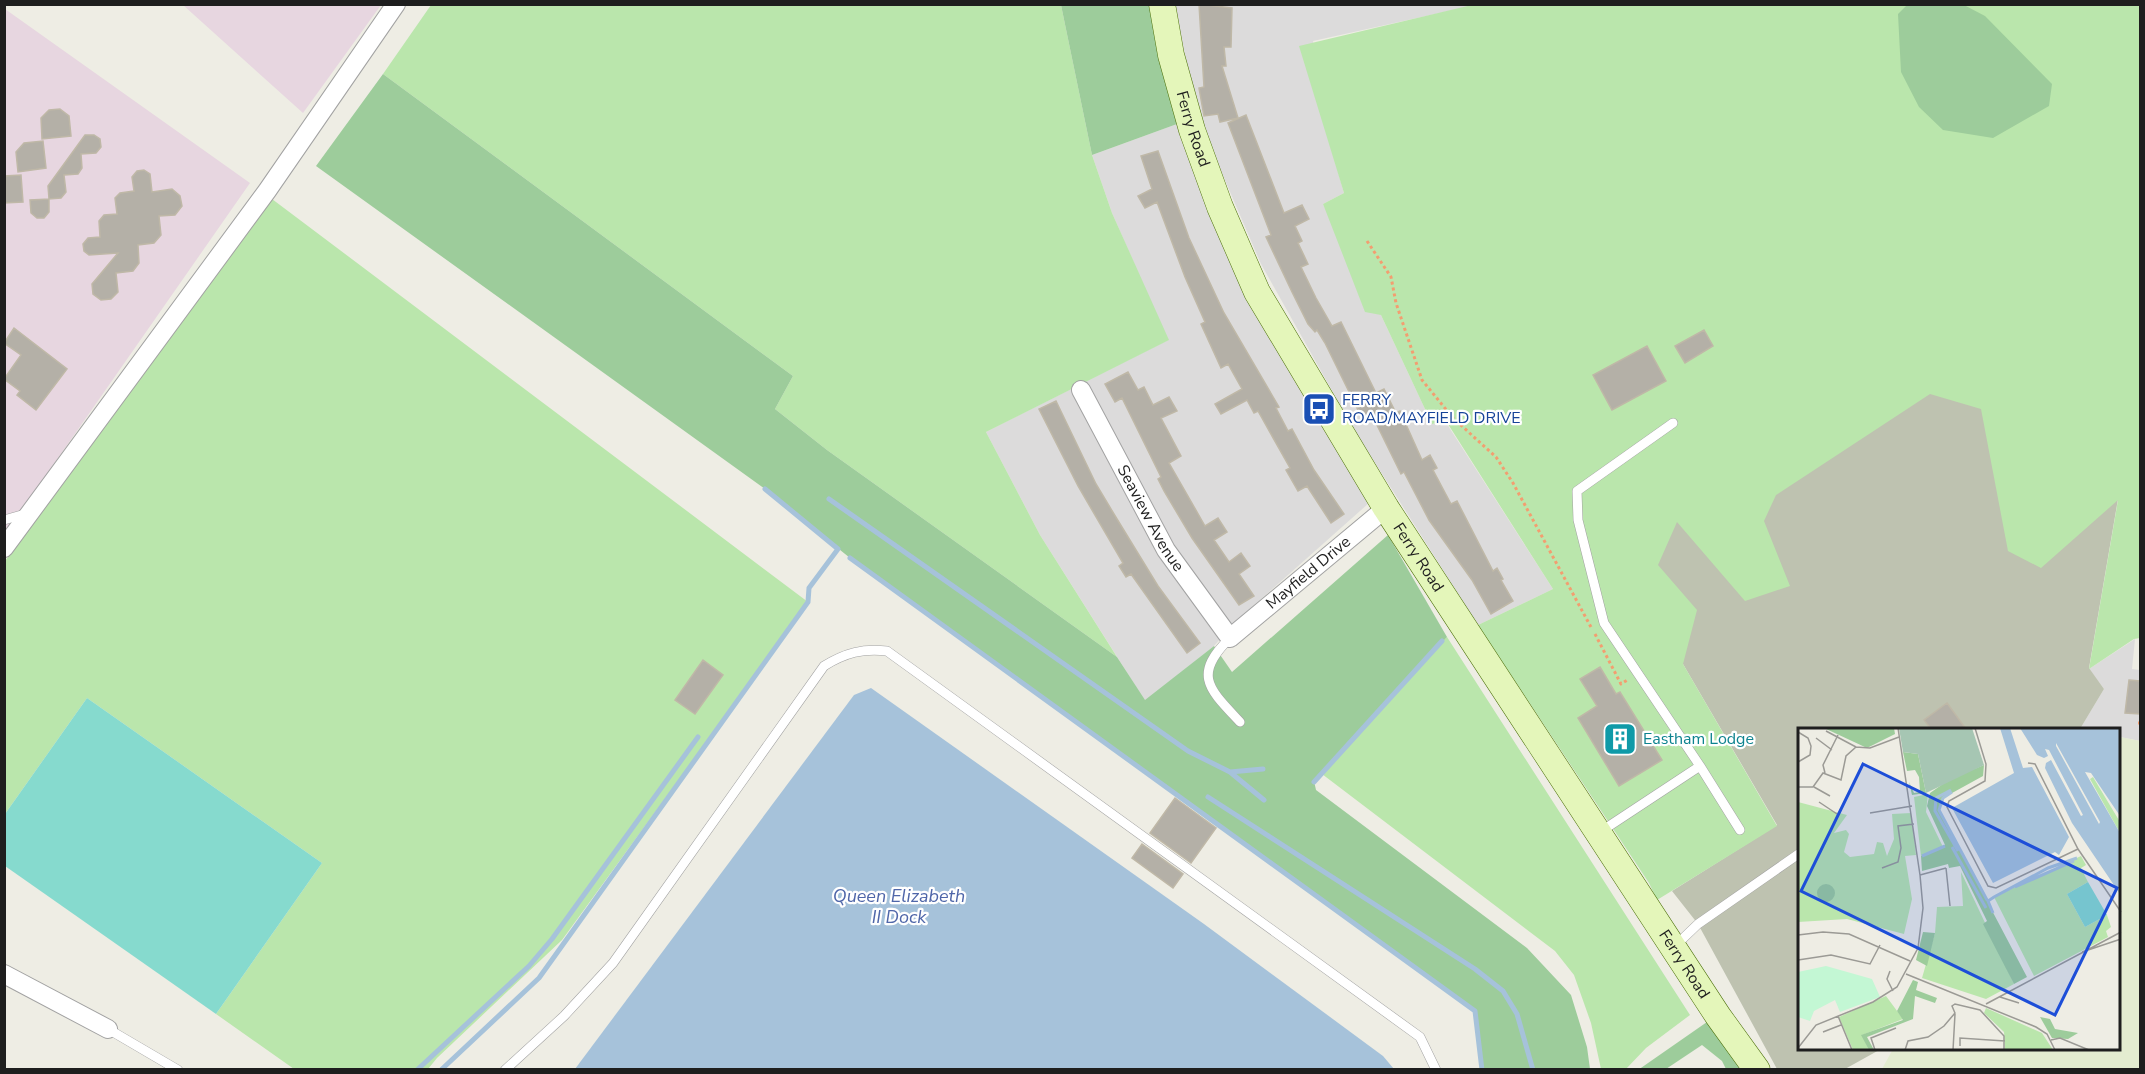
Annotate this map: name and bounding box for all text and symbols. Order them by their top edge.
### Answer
street label: Ferry Road [1171,89,1216,170]
place label: FERRY ROAD/MAYFIELD DRIVE [1342,389,1521,429]
bus stop icon: FERRY ROAD/MAYFIELD DRIVE [1301,391,1337,427]
street label: Seaview Avenue [1112,461,1189,576]
street label: Ferry Road [1388,519,1449,596]
street label: Mayfield Drive [1261,531,1355,614]
building icon: Eastham Lodge [1602,721,1638,757]
place label: Eastham Lodge [1643,728,1754,750]
inset map [1798,728,2121,1050]
water label: Queen Elizabeth II Dock [833,884,965,929]
street label: Ferry Road [1654,925,1715,1003]

